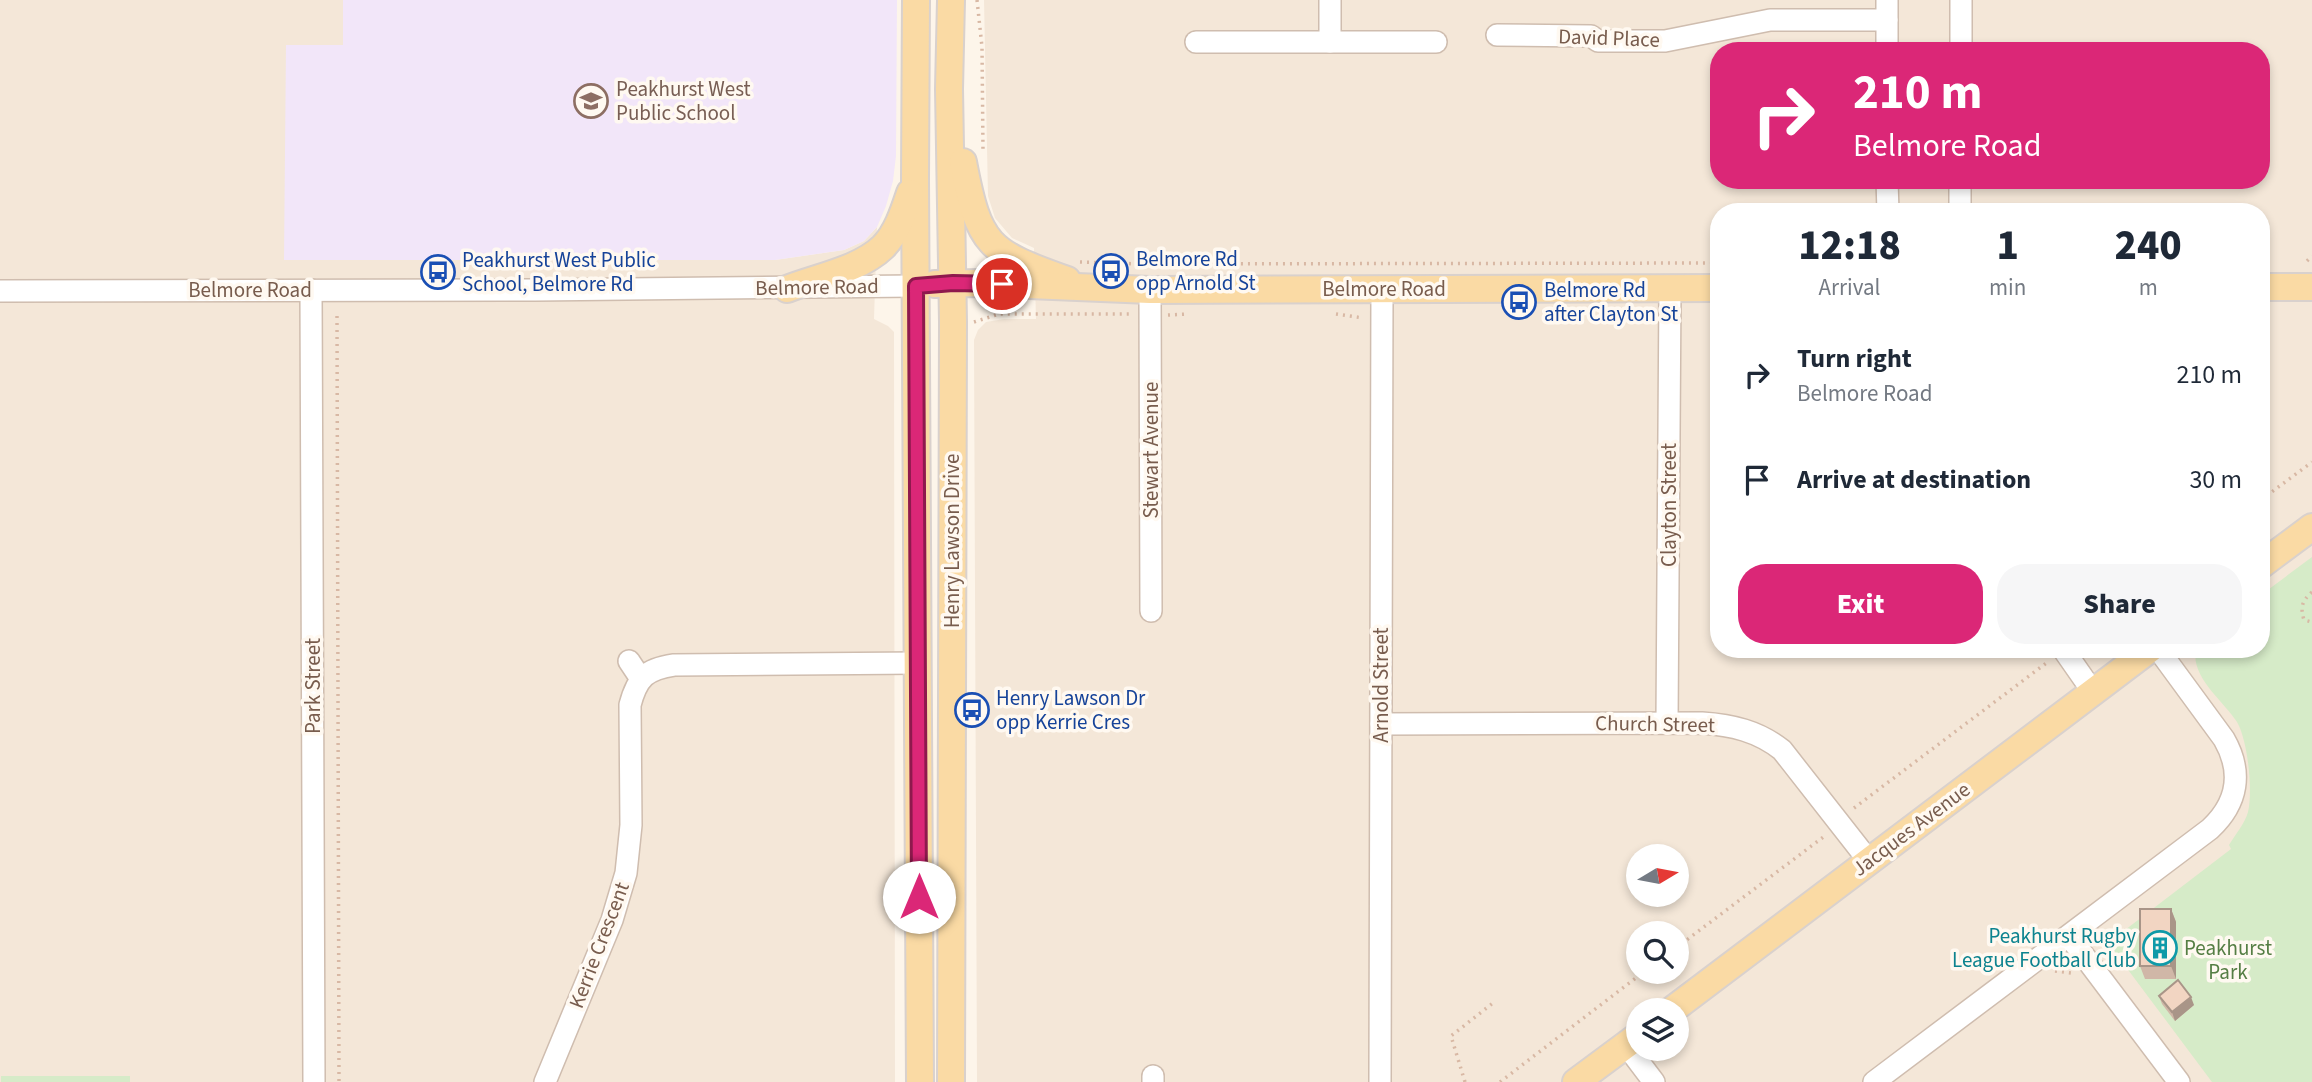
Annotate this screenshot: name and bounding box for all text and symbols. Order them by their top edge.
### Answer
street label: David Place [1558,21,1660,55]
text: 210 m [1853,58,1982,128]
icon: right [1738,70,1829,161]
place label: Peakhurst West Public School [616,74,751,128]
school or university icon: Peakhurst West Public School [572,82,610,120]
text: Belmore Road [1853,123,2041,169]
text: 12:18 [1798,216,1901,276]
text: 1 [1996,216,2019,276]
text: 240 [2115,216,2182,276]
place label: Belmore Rd opp Arnold St [1136,244,1255,298]
place label: Peakhurst West Public School, Belmore Rd [462,245,656,299]
bus stop icon: Belmore Rd opp Arnold St [1092,252,1130,290]
bus stop icon: Peakhurst West Public School, Belmore Rd [419,253,457,291]
pin [972,254,1032,314]
icon: arrive [983,265,1021,303]
street label: Belmore Road [755,271,879,303]
text: Arrival [1819,271,1880,304]
text: min [1989,271,2026,304]
text: m [2139,271,2158,304]
street label: Belmore Road [1322,274,1446,304]
street label: Belmore Road [188,275,312,305]
place label: Belmore Rd after Clayton St [1544,275,1678,329]
bus stop icon: Belmore Rd after Clayton St [1500,283,1538,321]
text: Turn right [1797,340,1912,377]
icon: right [1738,356,1776,394]
text: 210 m [2176,356,2242,393]
text: Belmore Road [1797,377,1932,410]
street label: Stewart Avenue [1136,382,1166,518]
street label: Clayton Street [1654,443,1684,567]
street label: Henry Lawson Drive [937,454,967,628]
icon: arrive [1738,461,1776,499]
text: Arrive at destination [1797,461,2031,498]
text: 30 m [2189,461,2242,498]
button: Exit [1738,564,1983,644]
button: Share [1997,564,2242,644]
street label: Arnold Street [1366,627,1396,743]
street label: Park Street [298,638,328,734]
place label: Henry Lawson Dr opp Kerrie Cres [996,683,1146,737]
bus stop icon: Henry Lawson Dr opp Kerrie Cres [953,691,991,729]
street label: Church Street [1595,708,1715,740]
street label: Jacques Avenue [1846,775,1976,883]
north arrow [1626,844,1689,906]
map controls [1626,844,1689,1061]
position arrow [882,860,956,934]
street label: Kerrie Crescent [561,877,637,1013]
button: search [1626,921,1689,984]
place label: Peakhurst Rugby League Football Club [1952,921,2136,975]
building icon: Peakhurst Rugby League Football Club [2141,929,2179,967]
park label: Peakhurst Park [2184,933,2272,987]
button: layers [1626,998,1689,1061]

